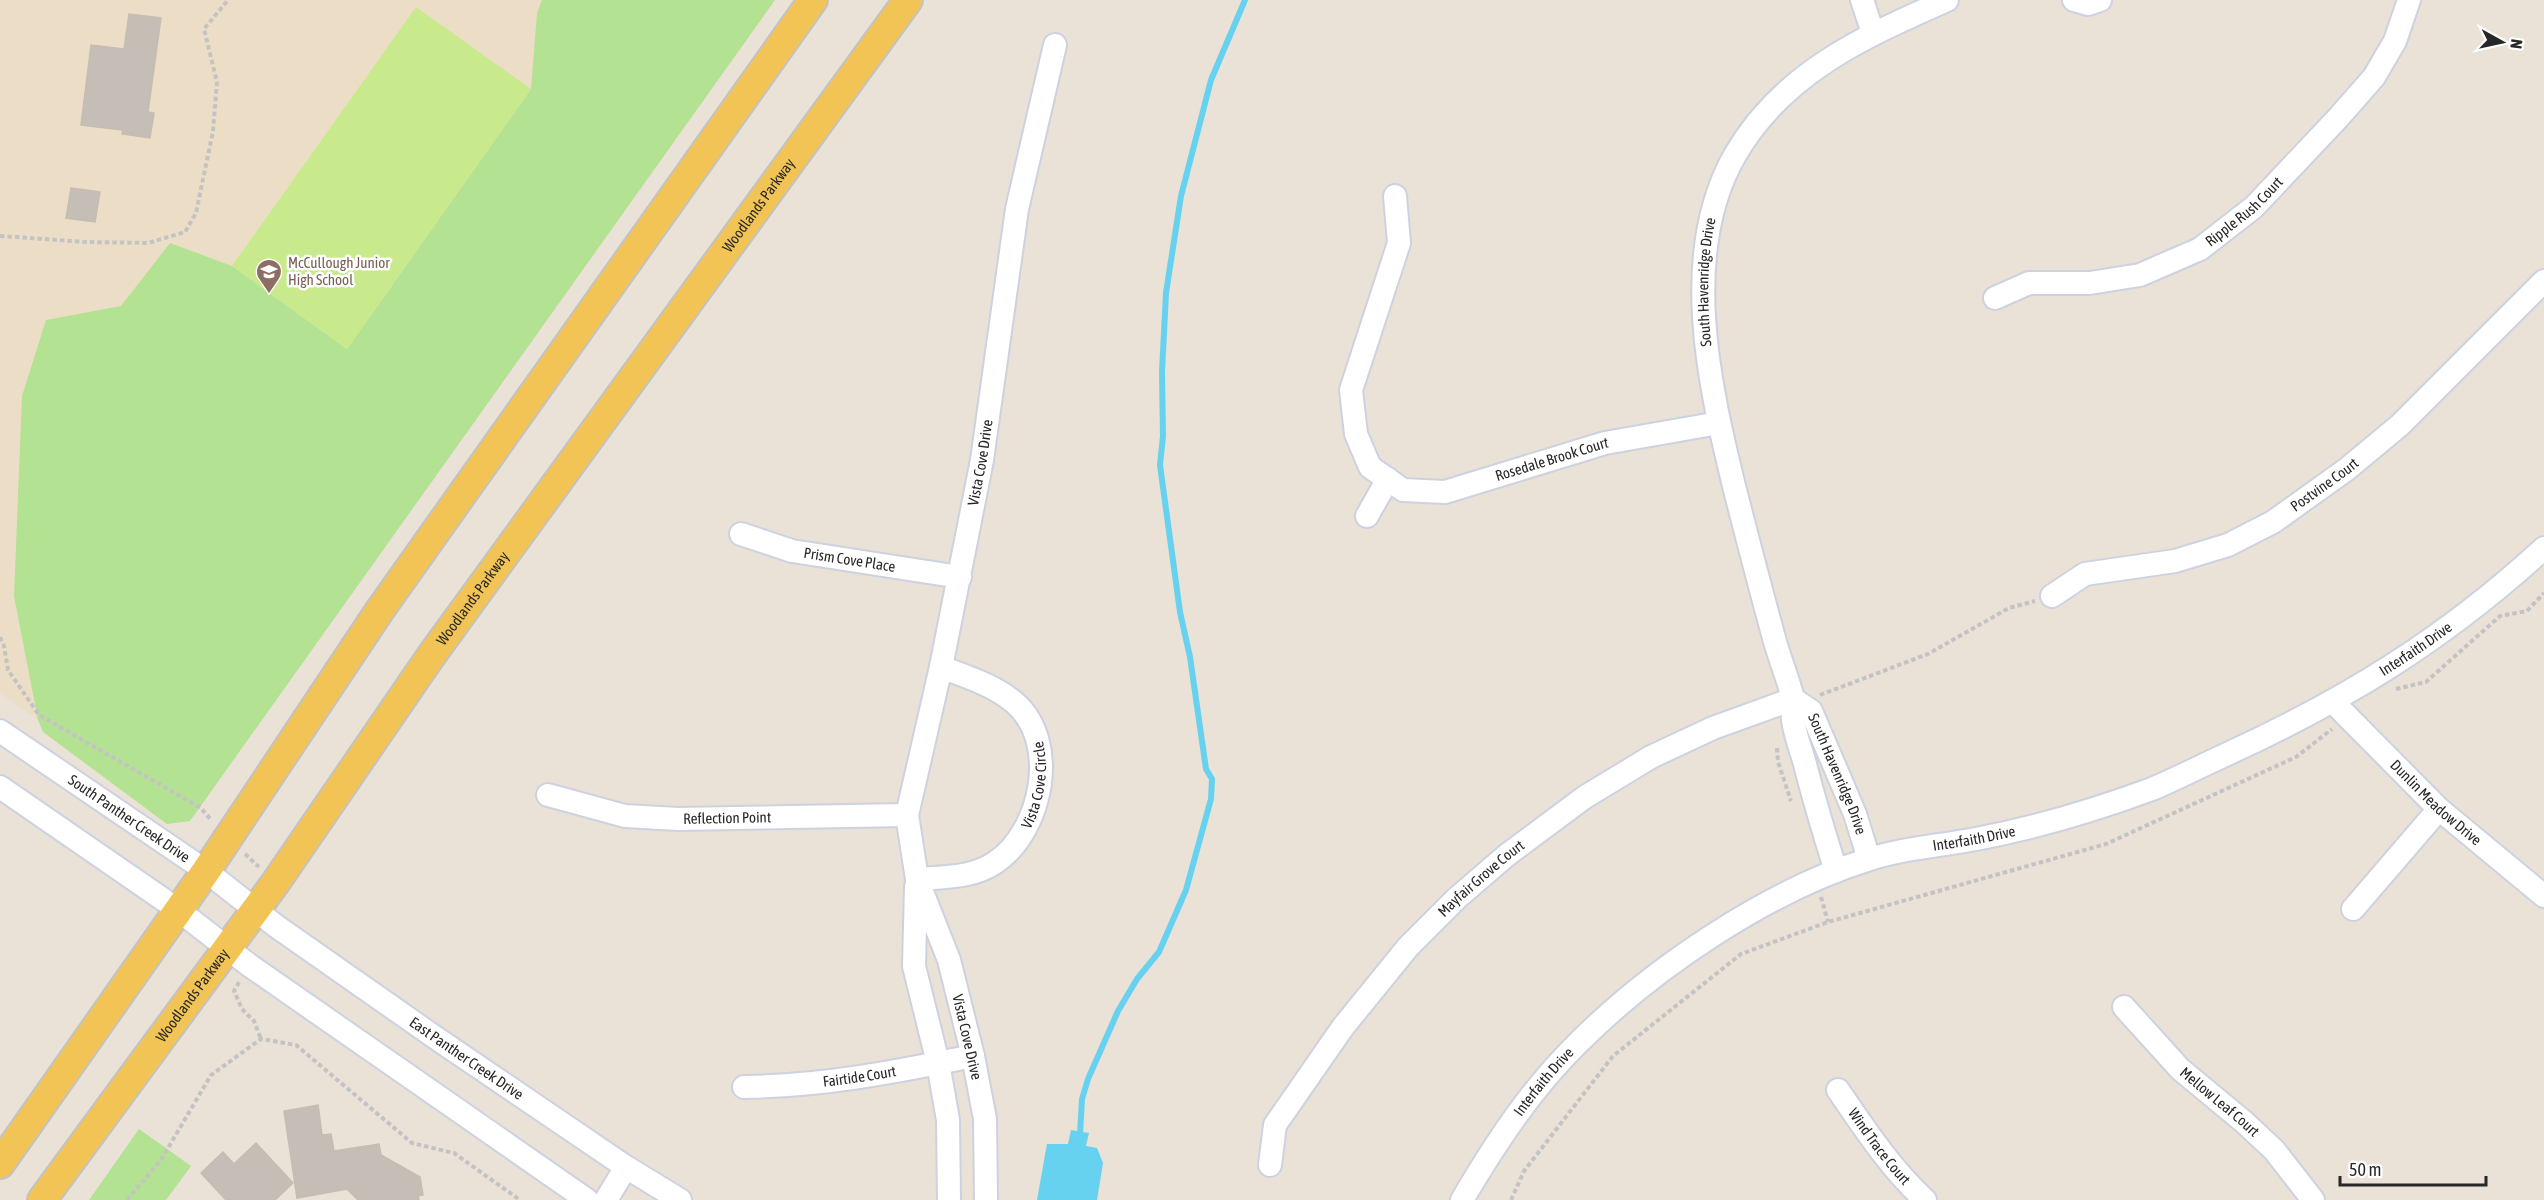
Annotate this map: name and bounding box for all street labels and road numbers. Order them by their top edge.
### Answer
street label: Woodlands Parkway [719,155,798,255]
street label: Ripple Rush Court [2202,173,2286,250]
street label: South Havenridge Drive [1694,216,1719,347]
street label: Vista Cove Drive [964,418,996,507]
street label: Rosedale Brook Court [1493,434,1610,484]
street label: Postvine Court [2287,454,2361,515]
street label: Prism Cove Place [803,544,897,575]
street label: Woodlands Parkway [433,548,512,648]
street label: Interfaith Drive [2376,618,2455,679]
street label: South Havenridge Drive [1805,711,1870,837]
street label: Vista Cove Circle [1018,740,1049,831]
street label: Dunlin Meadow Drive [2387,756,2485,849]
street label: South Panther Creek Drive [65,771,193,866]
street label: Reflection Point [683,808,771,827]
street label: Interfaith Drive [1932,822,2017,854]
street label: Mayfair Grove Court [1434,836,1527,920]
street label: Woodlands Parkway [152,945,232,1045]
street label: Vista Cove Drive [949,993,986,1081]
street label: East Panther Creek Drive [407,1013,527,1103]
street label: Interfaith Drive [1510,1044,1577,1119]
street label: Fairtide Court [822,1062,897,1090]
street label: Mellow Leaf Court [2177,1064,2263,1140]
street label: Wind Trace Court [1845,1105,1914,1188]

